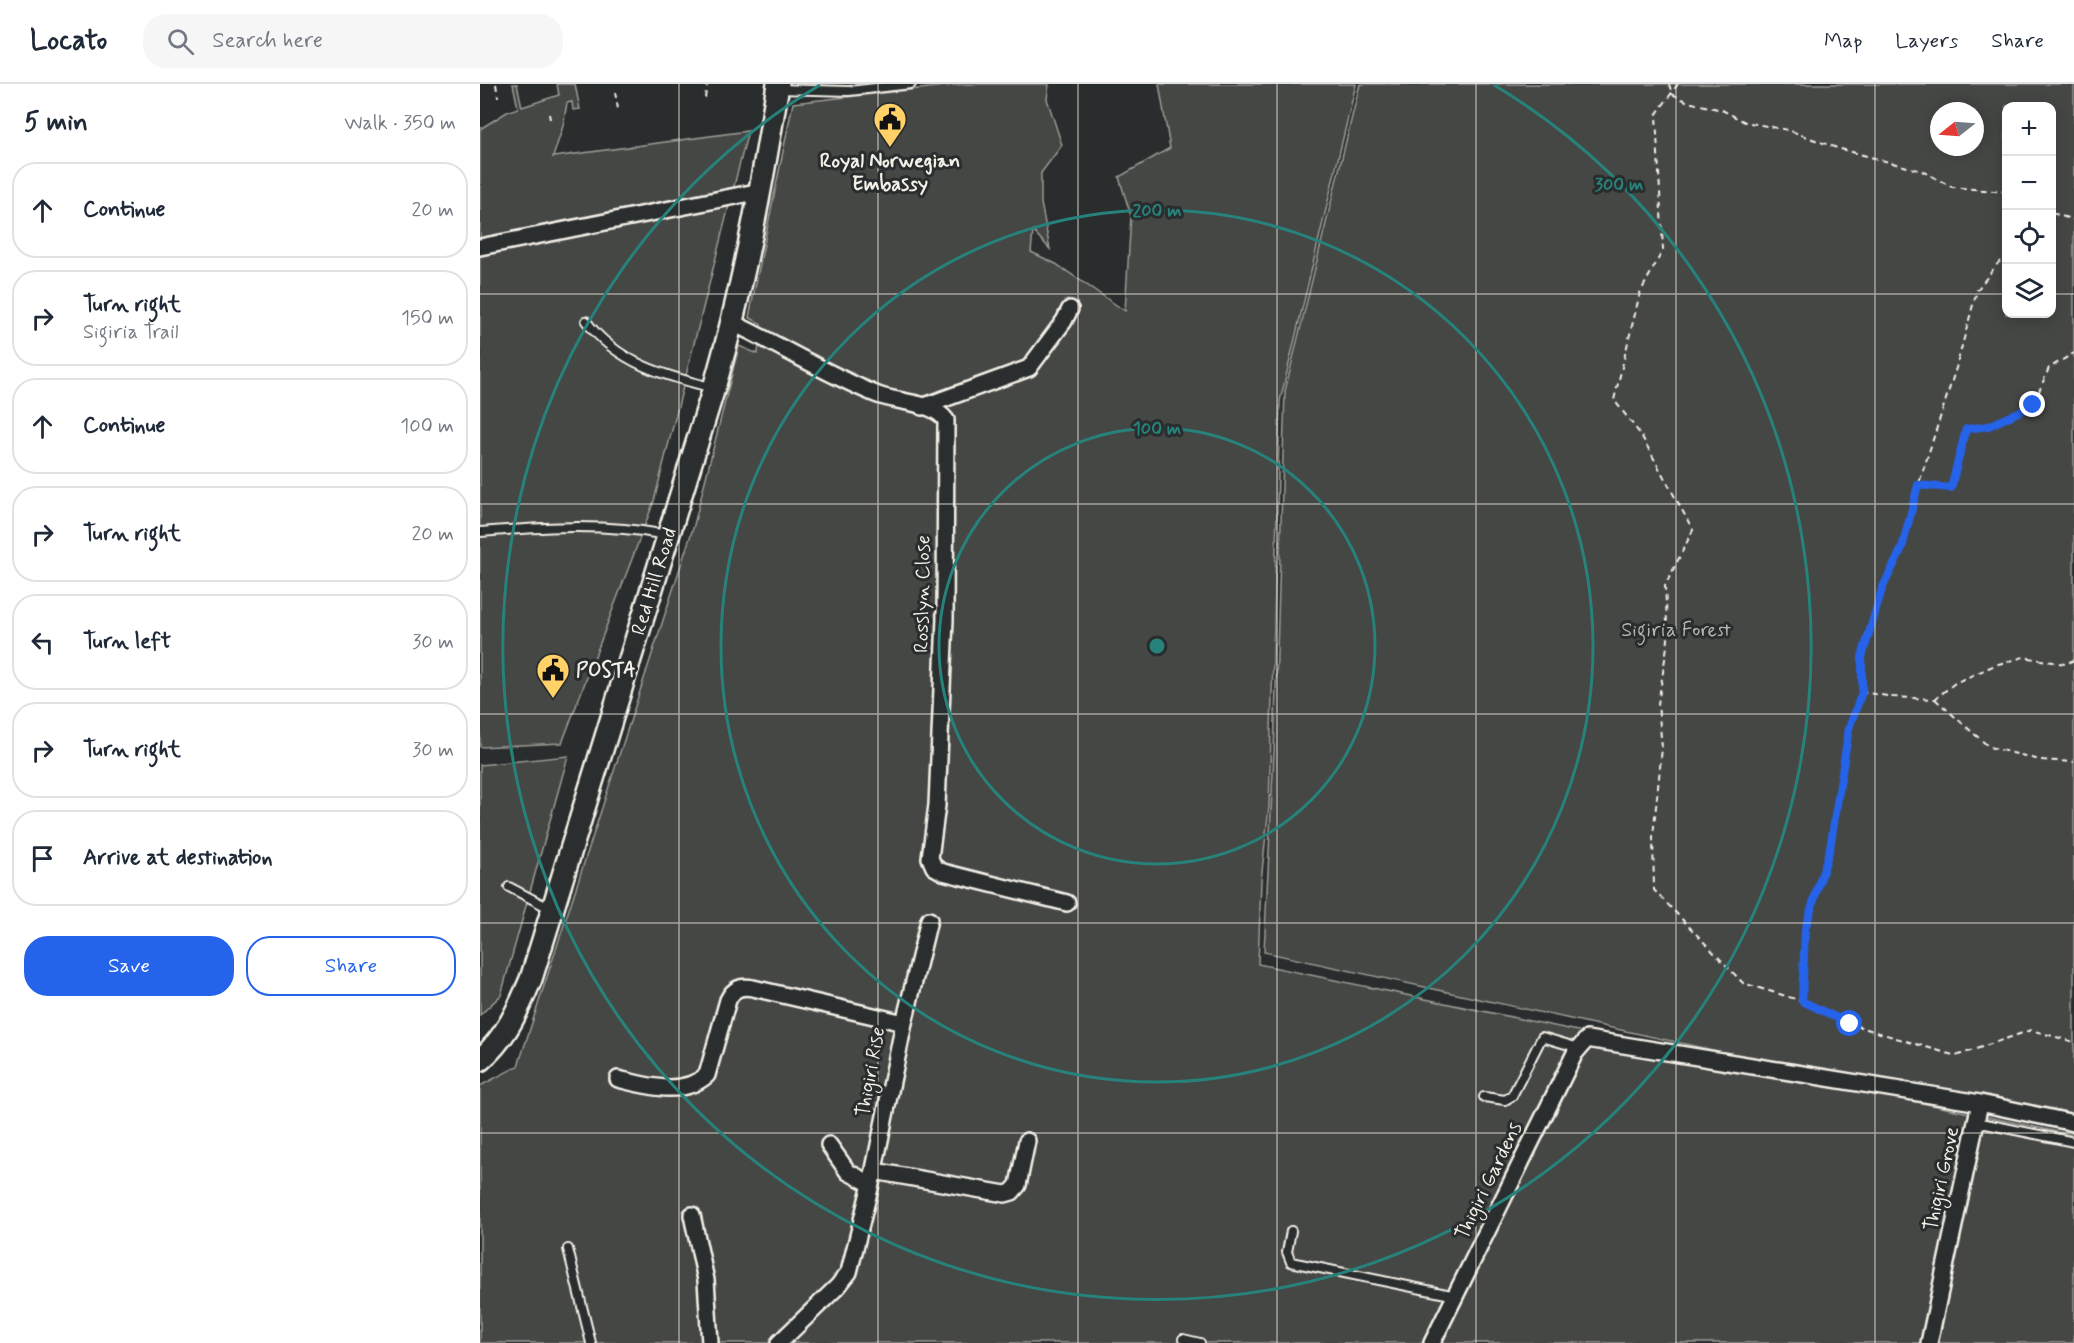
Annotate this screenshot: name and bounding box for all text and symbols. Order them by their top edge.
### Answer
search box [143,14,563,68]
text: Locato [30,23,107,60]
icon: search [164,25,197,58]
text: Search here [212,27,323,55]
text: Map [1824,27,1862,55]
text: Layers [1895,27,1958,55]
text: Share [1991,27,2044,55]
public building icon: Royal Norwegian Embassy [872,101,908,148]
north arrow [1930,102,1984,156]
map controls [2002,102,2056,318]
button: + [2002,102,2056,156]
text: 5 min [24,106,88,140]
text: Walk · 350 m [344,110,456,137]
place label: Royal Norwegian Embassy [820,148,960,198]
button: − [2002,156,2056,210]
text: 300 m [1595,173,1643,197]
icon: ahead [26,194,59,227]
text: Continue [83,196,165,224]
text: 20 m [411,197,454,224]
text: 200 m [1132,199,1182,223]
button: locate [2002,210,2056,264]
button: layers [2002,264,2056,318]
text: Turn right [83,291,181,319]
icon: right [26,302,59,335]
text: 150 m [401,305,454,332]
text: Sigiria Trail [83,319,179,346]
route end [2019,391,2045,417]
icon: ahead [26,410,59,443]
text: Continue [83,412,165,440]
text: 100 m [400,413,454,440]
text: 100 m [1133,417,1181,441]
icon: right [26,518,59,551]
text: Turn right [83,520,181,548]
text: 20 m [411,521,454,548]
street label: Red Hill Road [625,524,683,638]
street label: Rosslyn Close [908,535,938,653]
park label: Sigiria Forest [1621,617,1731,646]
icon: left [26,626,59,659]
text: Turn left [83,628,171,656]
text: 30 m [412,629,454,656]
centre of rings [1147,636,1167,656]
public building icon: POSTA [535,652,571,699]
place label: POSTA [576,657,636,684]
icon: right [26,734,59,767]
text: Turn right [83,736,181,764]
text: 30 m [412,737,454,764]
icon: arrive [26,842,59,875]
text: Arrive at destination [83,844,273,872]
button: Save [24,936,234,996]
button: Share [246,936,456,996]
route start [1836,1010,1862,1036]
street label: Thigiri Rise [850,1025,893,1119]
street label: Thigiri Gardens [1449,1117,1530,1245]
street label: Thigiri Grove [1918,1124,1967,1234]

